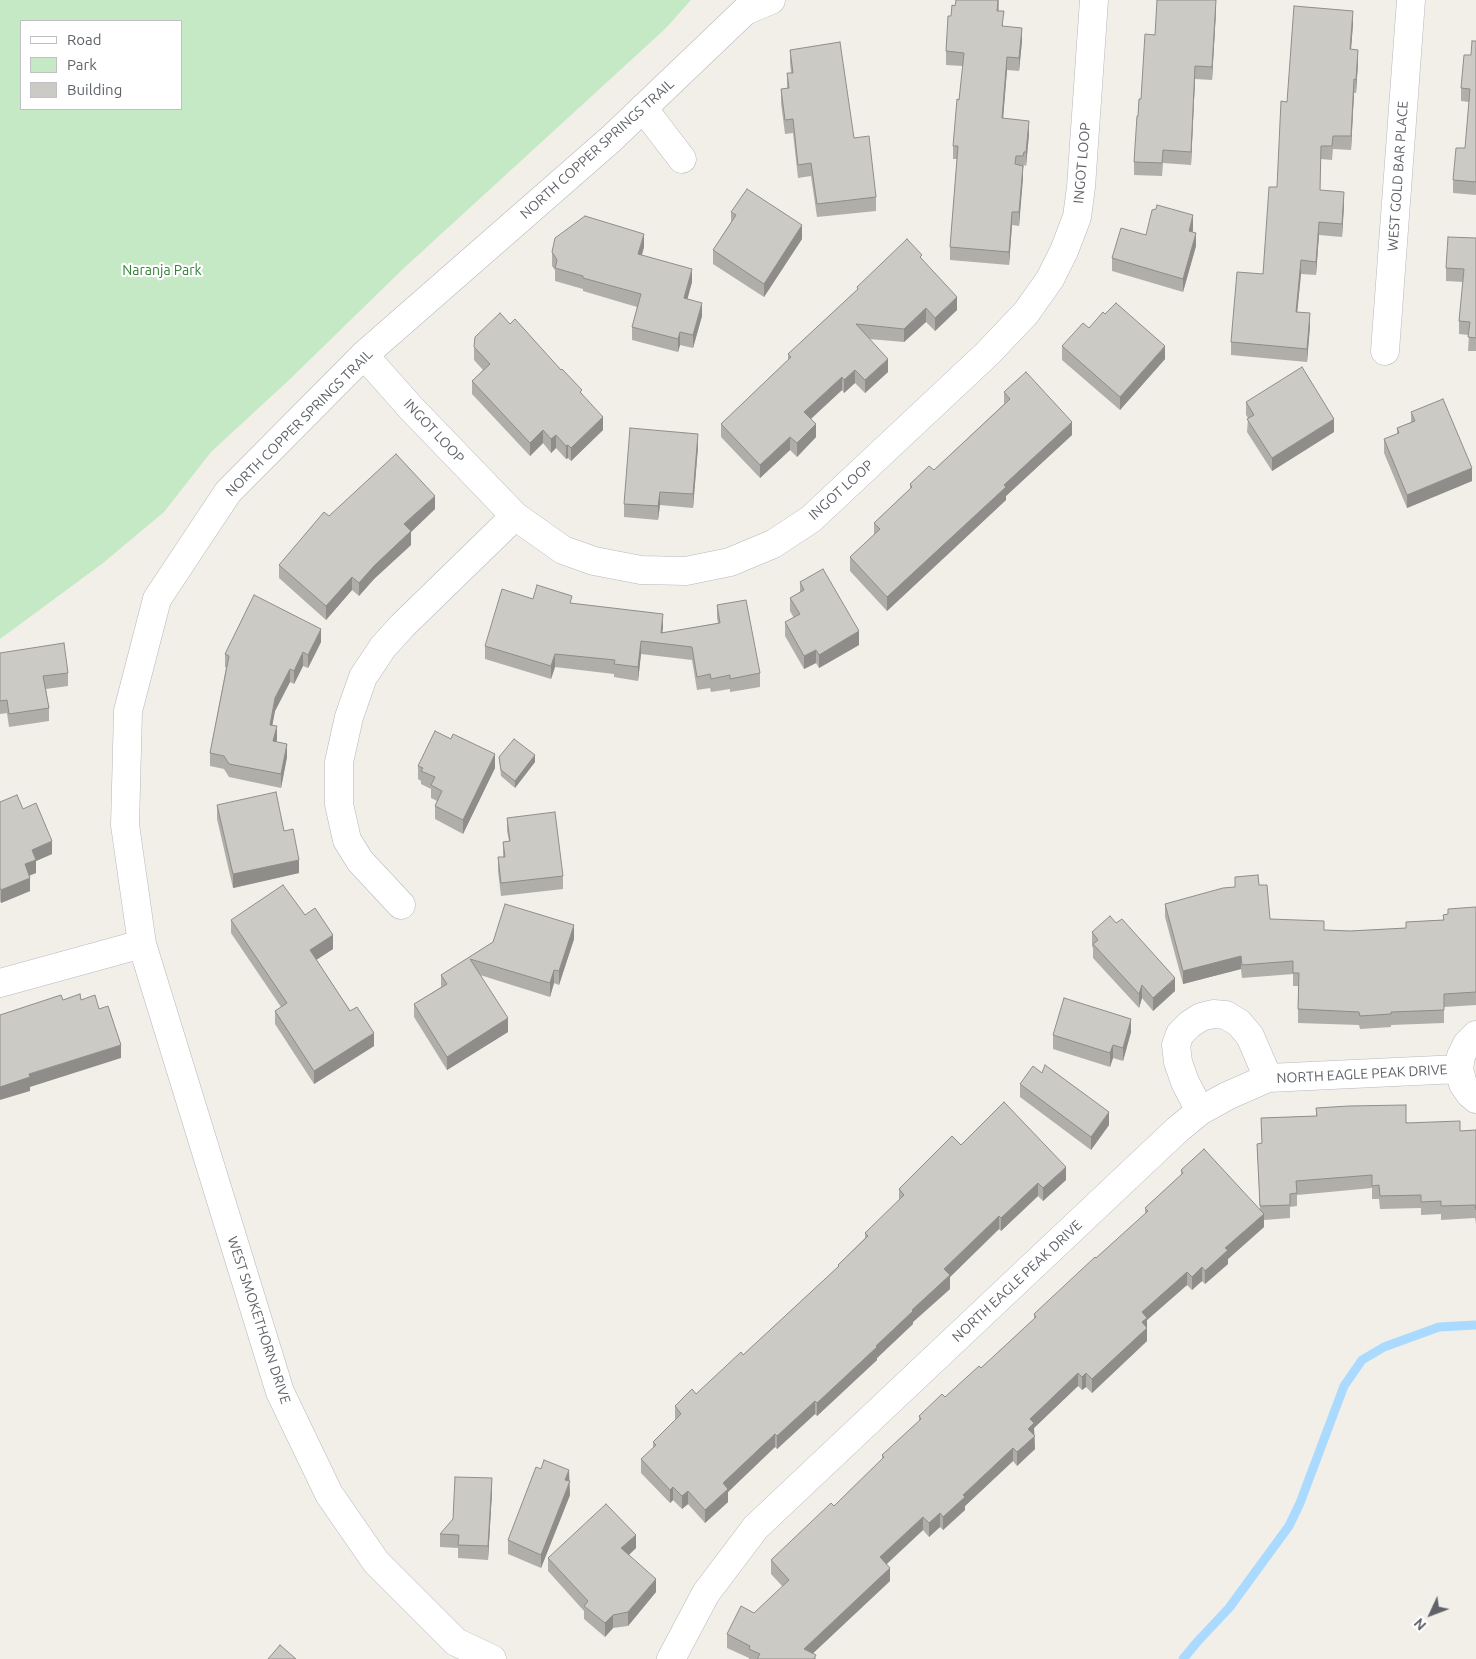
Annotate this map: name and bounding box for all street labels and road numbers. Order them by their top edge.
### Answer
street label: NORTH COPPER SPRINGS TRAIL [517,76,677,222]
street label: WEST GOLD BAR PLACE [1384,100,1412,252]
street label: INGOT LOOP [1070,122,1094,204]
street label: NORTH COPPER SPRINGS TRAIL [222,346,376,500]
street label: INGOT LOOP [400,396,468,466]
street label: INGOT LOOP [805,457,877,523]
street label: NORTH EAGLE PEAK DRIVE [1276,1061,1448,1087]
street label: NORTH EAGLE PEAK DRIVE [949,1217,1085,1345]
street label: WEST SMOKETHORN DRIVE [224,1234,294,1406]

